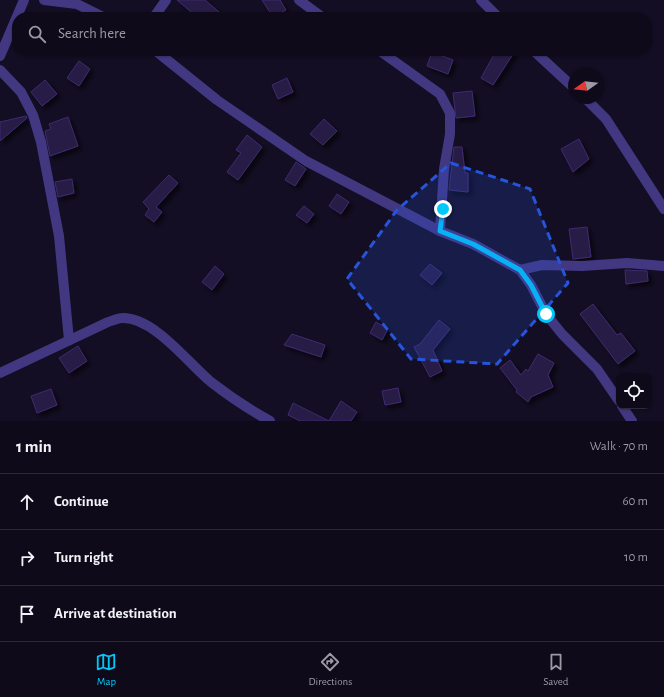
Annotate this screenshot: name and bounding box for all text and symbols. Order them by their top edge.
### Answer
search box [12,12,652,56]
icon: search [26,23,48,45]
text: Search here [58,26,126,41]
north arrow [568,68,604,104]
route end [434,200,452,218]
route start [537,305,555,323]
map controls [616,373,652,409]
button: locate [616,373,652,409]
text: 1 min [16,438,52,455]
text: Walk · 70 m [590,440,648,453]
icon: ahead [16,491,38,513]
text: Continue [54,494,109,509]
text: 60 m [622,495,648,508]
icon: right [16,547,38,569]
text: Turn right [54,550,113,565]
text: 10 m [624,551,648,564]
icon: arrive [16,603,38,625]
text: Arrive at destination [54,606,177,621]
tab: Map [95,651,117,688]
tab: Directions [308,651,352,688]
tab: Saved [543,651,568,688]

